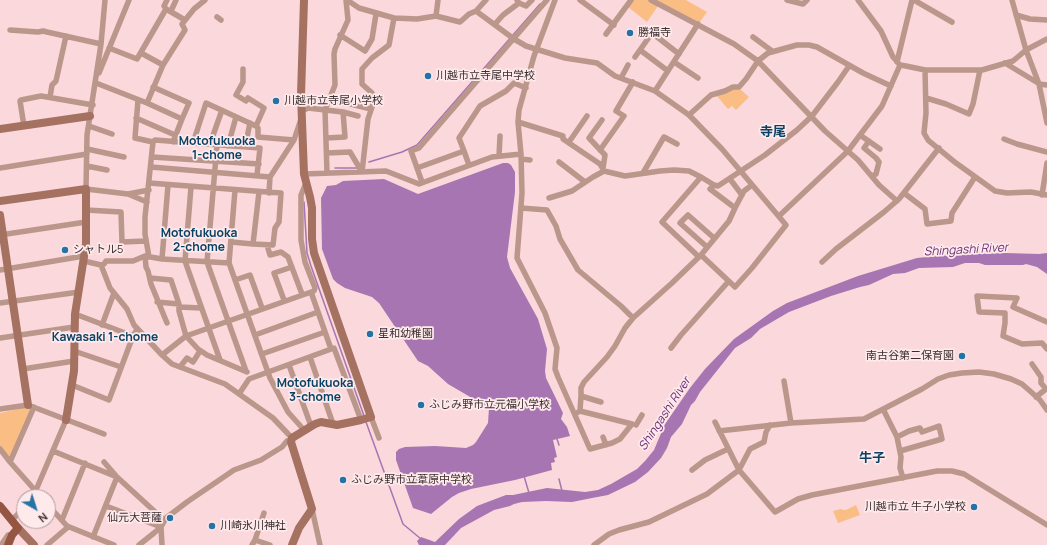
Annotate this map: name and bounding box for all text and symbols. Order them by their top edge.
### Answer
place label: 勝福寺 [638,26,671,40]
marker: 勝福寺 [625,28,635,38]
place label: 川越市立寺尾中学校 [436,69,535,83]
marker: 川越市立寺尾中学校 [423,71,433,81]
place label: 川越市立寺尾小学校 [284,94,383,108]
marker: 川越市立寺尾小学校 [271,96,281,106]
district label: 寺尾 [760,124,786,140]
district label: Motofukuoka 1-chome [179,135,255,163]
district label: Motofukuoka 2-chome [161,227,237,255]
water label: Shingashi River [923,241,1009,259]
place label: シャトル5 [73,243,123,257]
marker: シャトル5 [60,245,70,255]
place label: 星和幼稚園 [378,327,433,341]
marker: 星和幼稚園 [365,329,375,339]
district label: Kawasaki 1-chome [52,331,158,345]
place label: 南古谷第二保育園 [866,349,954,363]
marker: 南古谷第二保育園 [957,351,967,361]
water label: Shingashi River [636,375,694,453]
district label: Motofukuoka 3-chome [277,377,353,405]
place label: ふじみ野市立元福小学校 [429,398,550,412]
marker: ふじみ野市立元福小学校 [416,400,426,410]
district label: 牛子 [859,450,885,466]
place label: ふじみ野市立葦原中学校 [351,473,472,487]
marker: ふじみ野市立葦原中学校 [338,475,348,485]
north arrow [16,489,56,529]
place label: 川越市立 牛子小学校 [865,500,966,514]
marker: 川越市立 牛子小学校 [969,502,979,512]
text: N [35,510,51,526]
place label: 仙元大菩薩 [107,511,162,525]
marker: 仙元大菩薩 [165,513,175,523]
place label: 川崎氷川神社 [220,519,286,533]
marker: 川崎氷川神社 [207,521,217,531]

